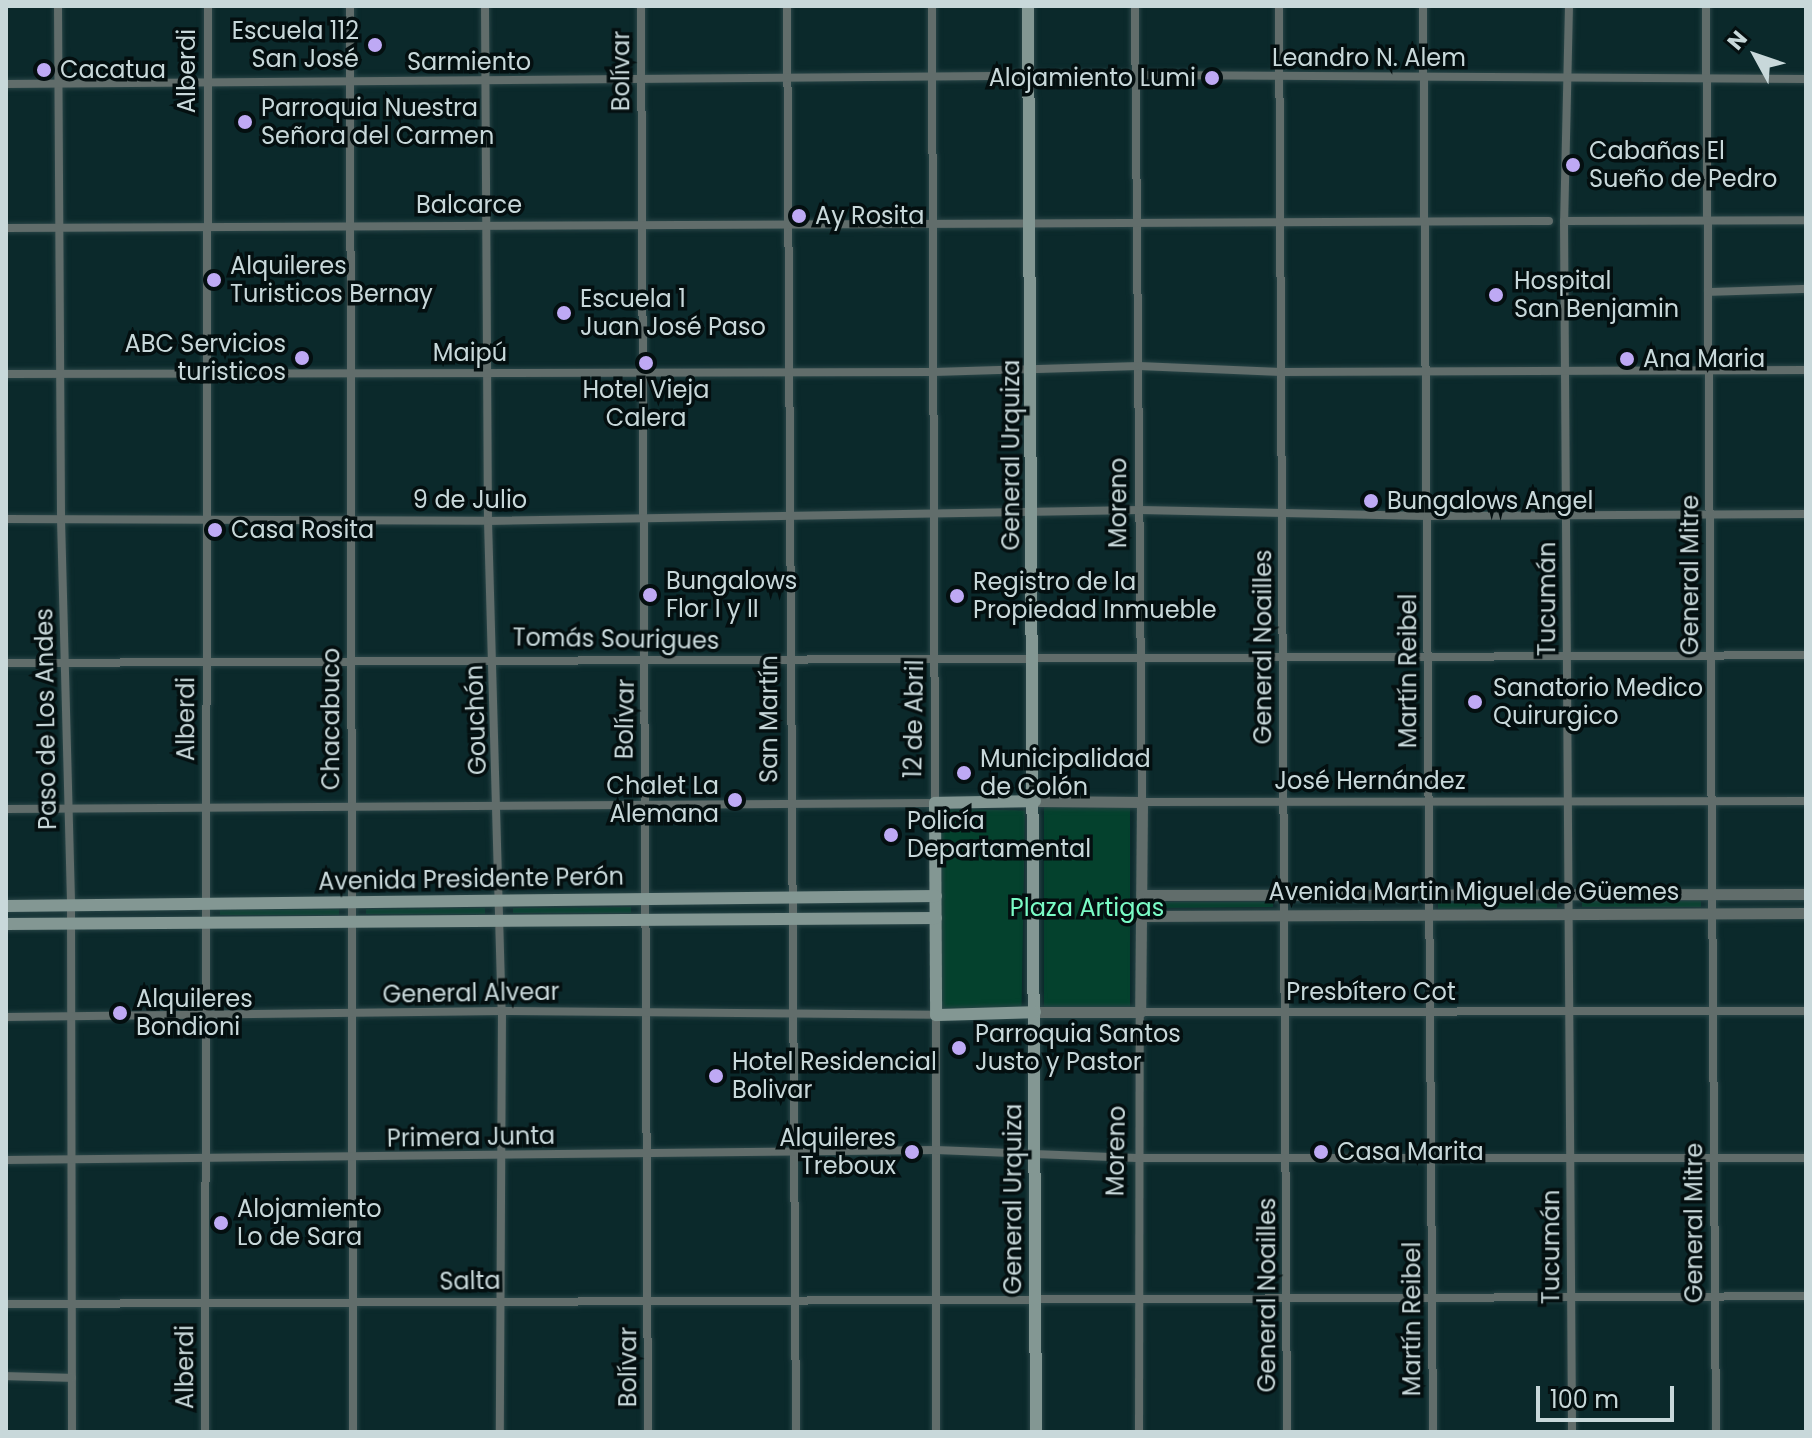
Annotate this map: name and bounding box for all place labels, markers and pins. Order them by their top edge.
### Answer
place label: Escuela 112 San José [232,17,359,73]
marker: Escuela 112 San José [366,36,384,54]
place label: Cacatua [60,56,166,84]
marker: Cacatua [35,61,53,79]
place label: Alojamiento Lumi [989,64,1196,92]
marker: Alojamiento Lumi [1203,69,1221,87]
place label: Parroquia Nuestra Señora del Carmen [261,94,494,150]
marker: Parroquia Nuestra Señora del Carmen [236,113,254,131]
place label: Cabañas El Sueño de Pedro [1589,137,1777,193]
marker: Cabañas El Sueño de Pedro [1564,156,1582,174]
place label: Ay Rosita [815,202,924,230]
marker: Ay Rosita [790,207,808,225]
place label: Alquileres Turisticos Bernay [230,252,433,308]
place label: Hospital San Benjamin [1514,267,1679,323]
marker: Alquileres Turisticos Bernay [205,271,223,289]
marker: Hospital San Benjamin [1485,284,1507,306]
place label: Escuela 1 Juan José Paso [580,285,766,341]
marker: Escuela 1 Juan José Paso [555,304,573,322]
place label: ABC Servicios turisticos [125,330,286,386]
place label: Ana Maria [1643,345,1765,373]
marker: ABC Servicios turisticos [293,349,311,367]
marker: Ana Maria [1618,350,1636,368]
marker: Hotel Vieja Calera [637,354,655,372]
place label: Hotel Vieja Calera [582,376,710,432]
place label: Bungalows Angel [1387,487,1593,515]
marker: Bungalows Angel [1362,492,1380,510]
place label: Casa Rosita [231,516,374,544]
marker: Casa Rosita [206,521,224,539]
place label: Bungalows Flor I y II [666,567,797,623]
place label: Registro de la Propiedad Inmueble [973,568,1217,624]
marker: Bungalows Flor I y II [641,586,659,604]
marker: Registro de la Propiedad Inmueble [948,587,966,605]
place label: Sanatorio Medico Quirurgico [1493,674,1703,730]
marker: Sanatorio Medico Quirurgico [1464,691,1486,713]
place label: Municipalidad de Colón [980,745,1151,801]
marker: Municipalidad de Colón [955,764,973,782]
place label: Chalet La Alemana [606,772,719,828]
marker: Chalet La Alemana [726,791,744,809]
place label: Policía Departamental [907,807,1091,863]
marker: Policía Departamental [882,826,900,844]
place label: Alquileres Bondioni [136,985,253,1041]
marker: Alquileres Bondioni [111,1004,129,1022]
place label: Parroquia Santos Justo y Pastor [975,1020,1181,1076]
marker: Parroquia Santos Justo y Pastor [950,1039,968,1057]
place label: Hotel Residencial Bolivar [732,1048,937,1104]
marker: Hotel Residencial Bolivar [707,1067,725,1085]
place label: Alquileres Treboux [779,1124,896,1180]
place label: Casa Marita [1337,1138,1484,1166]
marker: Alquileres Treboux [903,1143,921,1161]
marker: Casa Marita [1312,1143,1330,1161]
place label: Alojamiento Lo de Sara [237,1195,382,1251]
marker: Alojamiento Lo de Sara [212,1214,230,1232]

